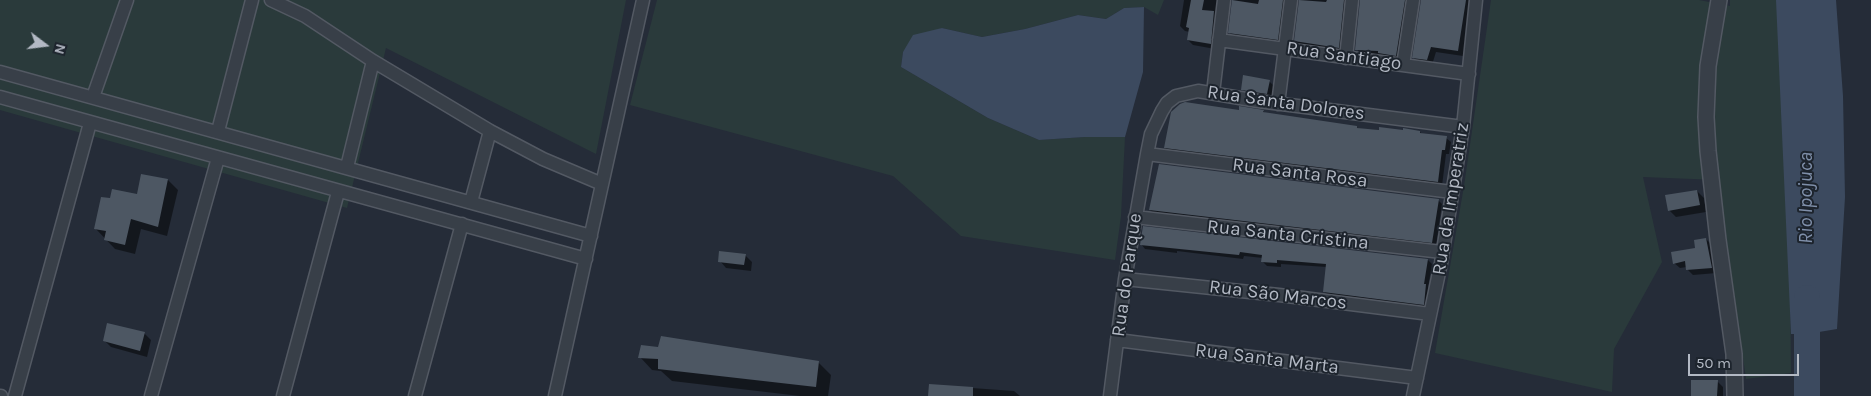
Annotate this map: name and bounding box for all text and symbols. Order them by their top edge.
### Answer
north arrow [20,20,70,70]
street label: Rua Santiago [1285,37,1403,75]
text: N [50,42,69,56]
street label: Rua Santa Dolores [1206,81,1366,125]
street label: Rua da Imperatriz [1428,121,1474,277]
water label: Rio Ipojuca [1794,152,1818,244]
street label: Rua Santa Rosa [1231,153,1369,193]
street label: Rua do Parque [1107,212,1147,338]
street label: Rua Santa Cristina [1206,215,1370,255]
street label: Rua São Marcos [1208,275,1348,315]
street label: Rua Santa Marta [1194,339,1340,379]
scale bar [1691,344,1802,376]
text: 50 m [1696,354,1731,372]

